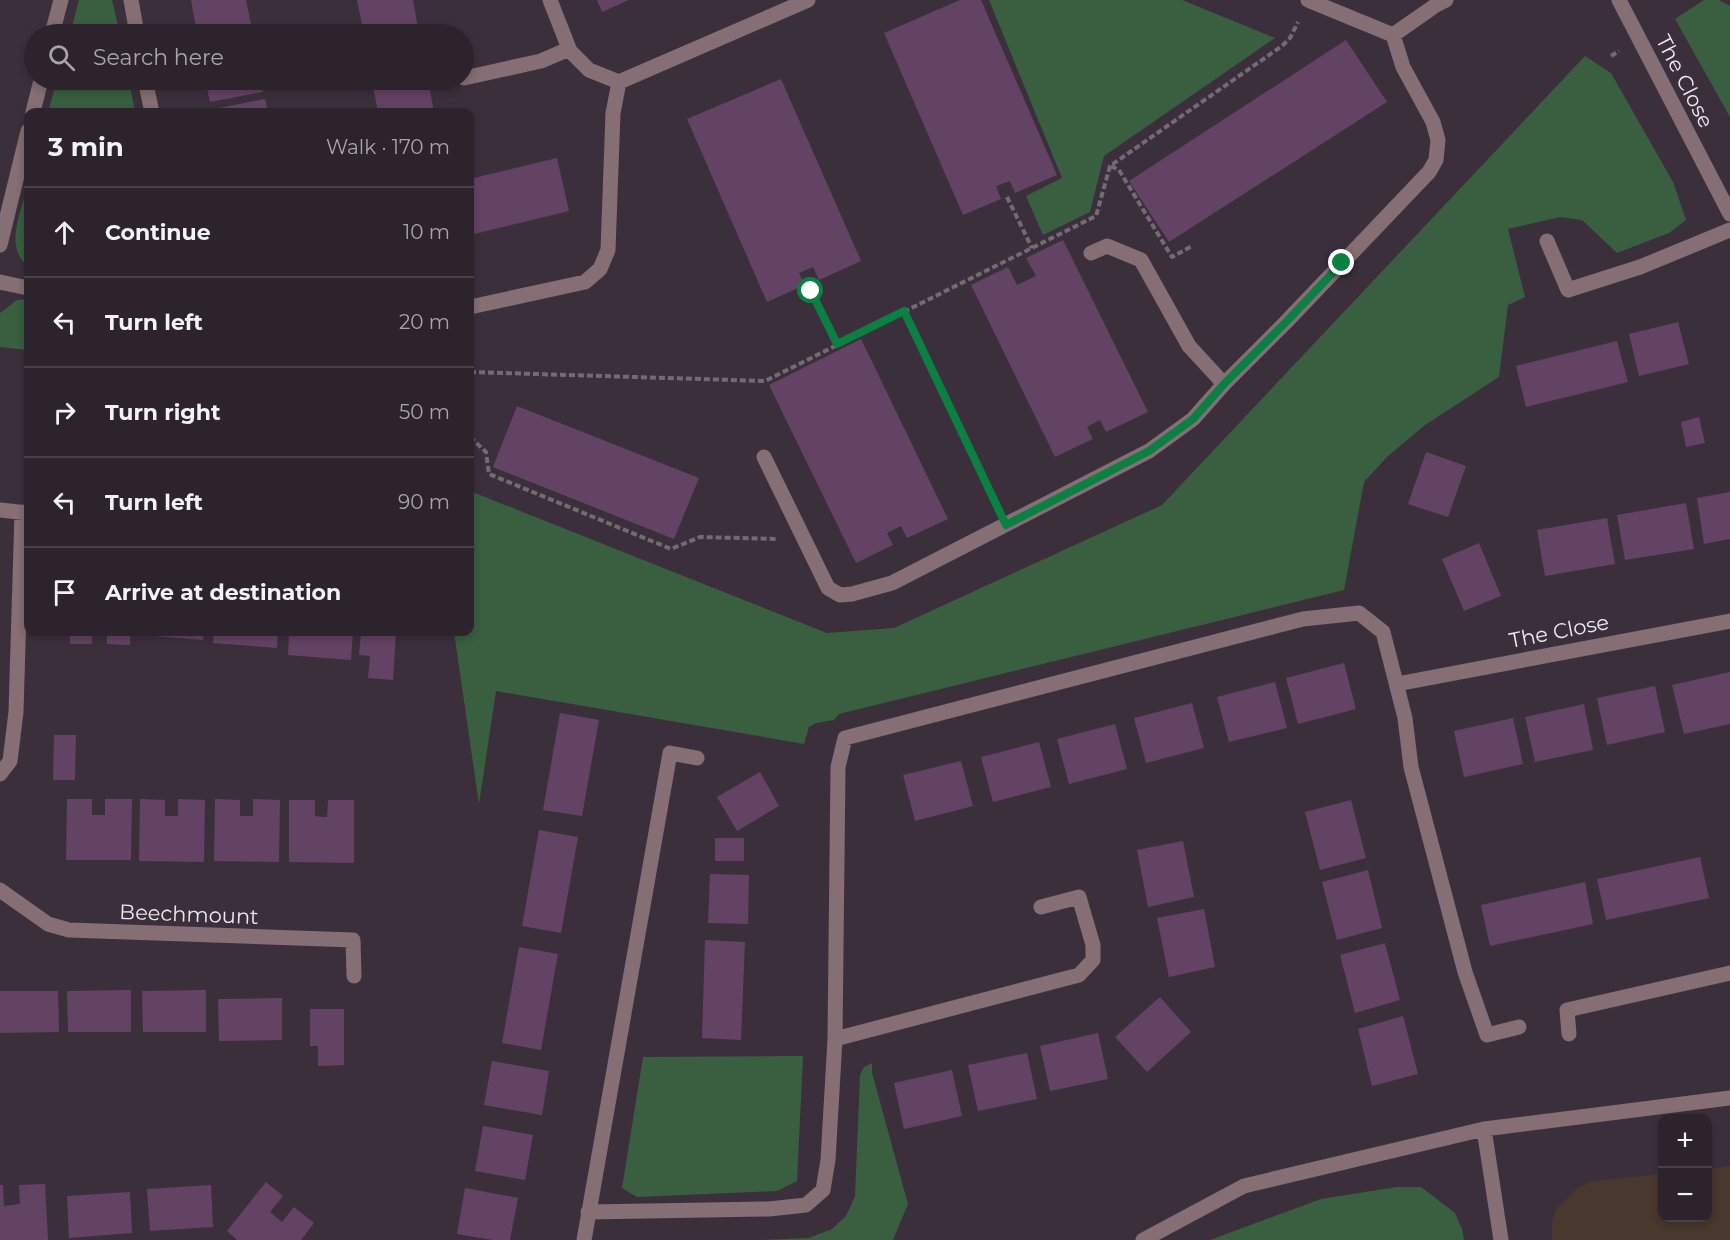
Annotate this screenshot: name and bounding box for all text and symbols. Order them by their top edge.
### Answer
search box [24,24,474,90]
street label: The Close [1651,30,1719,132]
icon: search [45,41,78,74]
text: Search here [93,44,224,71]
text: 3 min [48,131,124,163]
text: Walk · 170 m [326,135,450,159]
icon: ahead [48,216,81,249]
text: Continue [105,219,211,246]
text: 10 m [403,220,450,244]
route end [1328,249,1354,275]
route start [797,277,823,303]
icon: left [48,306,81,339]
text: Turn left [105,309,203,336]
text: 20 m [399,310,450,334]
icon: right [48,396,81,429]
text: Turn right [105,399,220,426]
text: 50 m [399,400,450,424]
icon: left [48,486,81,519]
text: Turn left [105,489,203,516]
text: 90 m [398,490,450,514]
icon: arrive [48,576,81,609]
text: Arrive at destination [105,579,341,606]
street label: The Close [1507,609,1611,653]
street label: Beechmount [119,899,259,929]
map controls [1658,1114,1712,1222]
button: + [1658,1114,1712,1168]
button: − [1658,1168,1712,1222]

